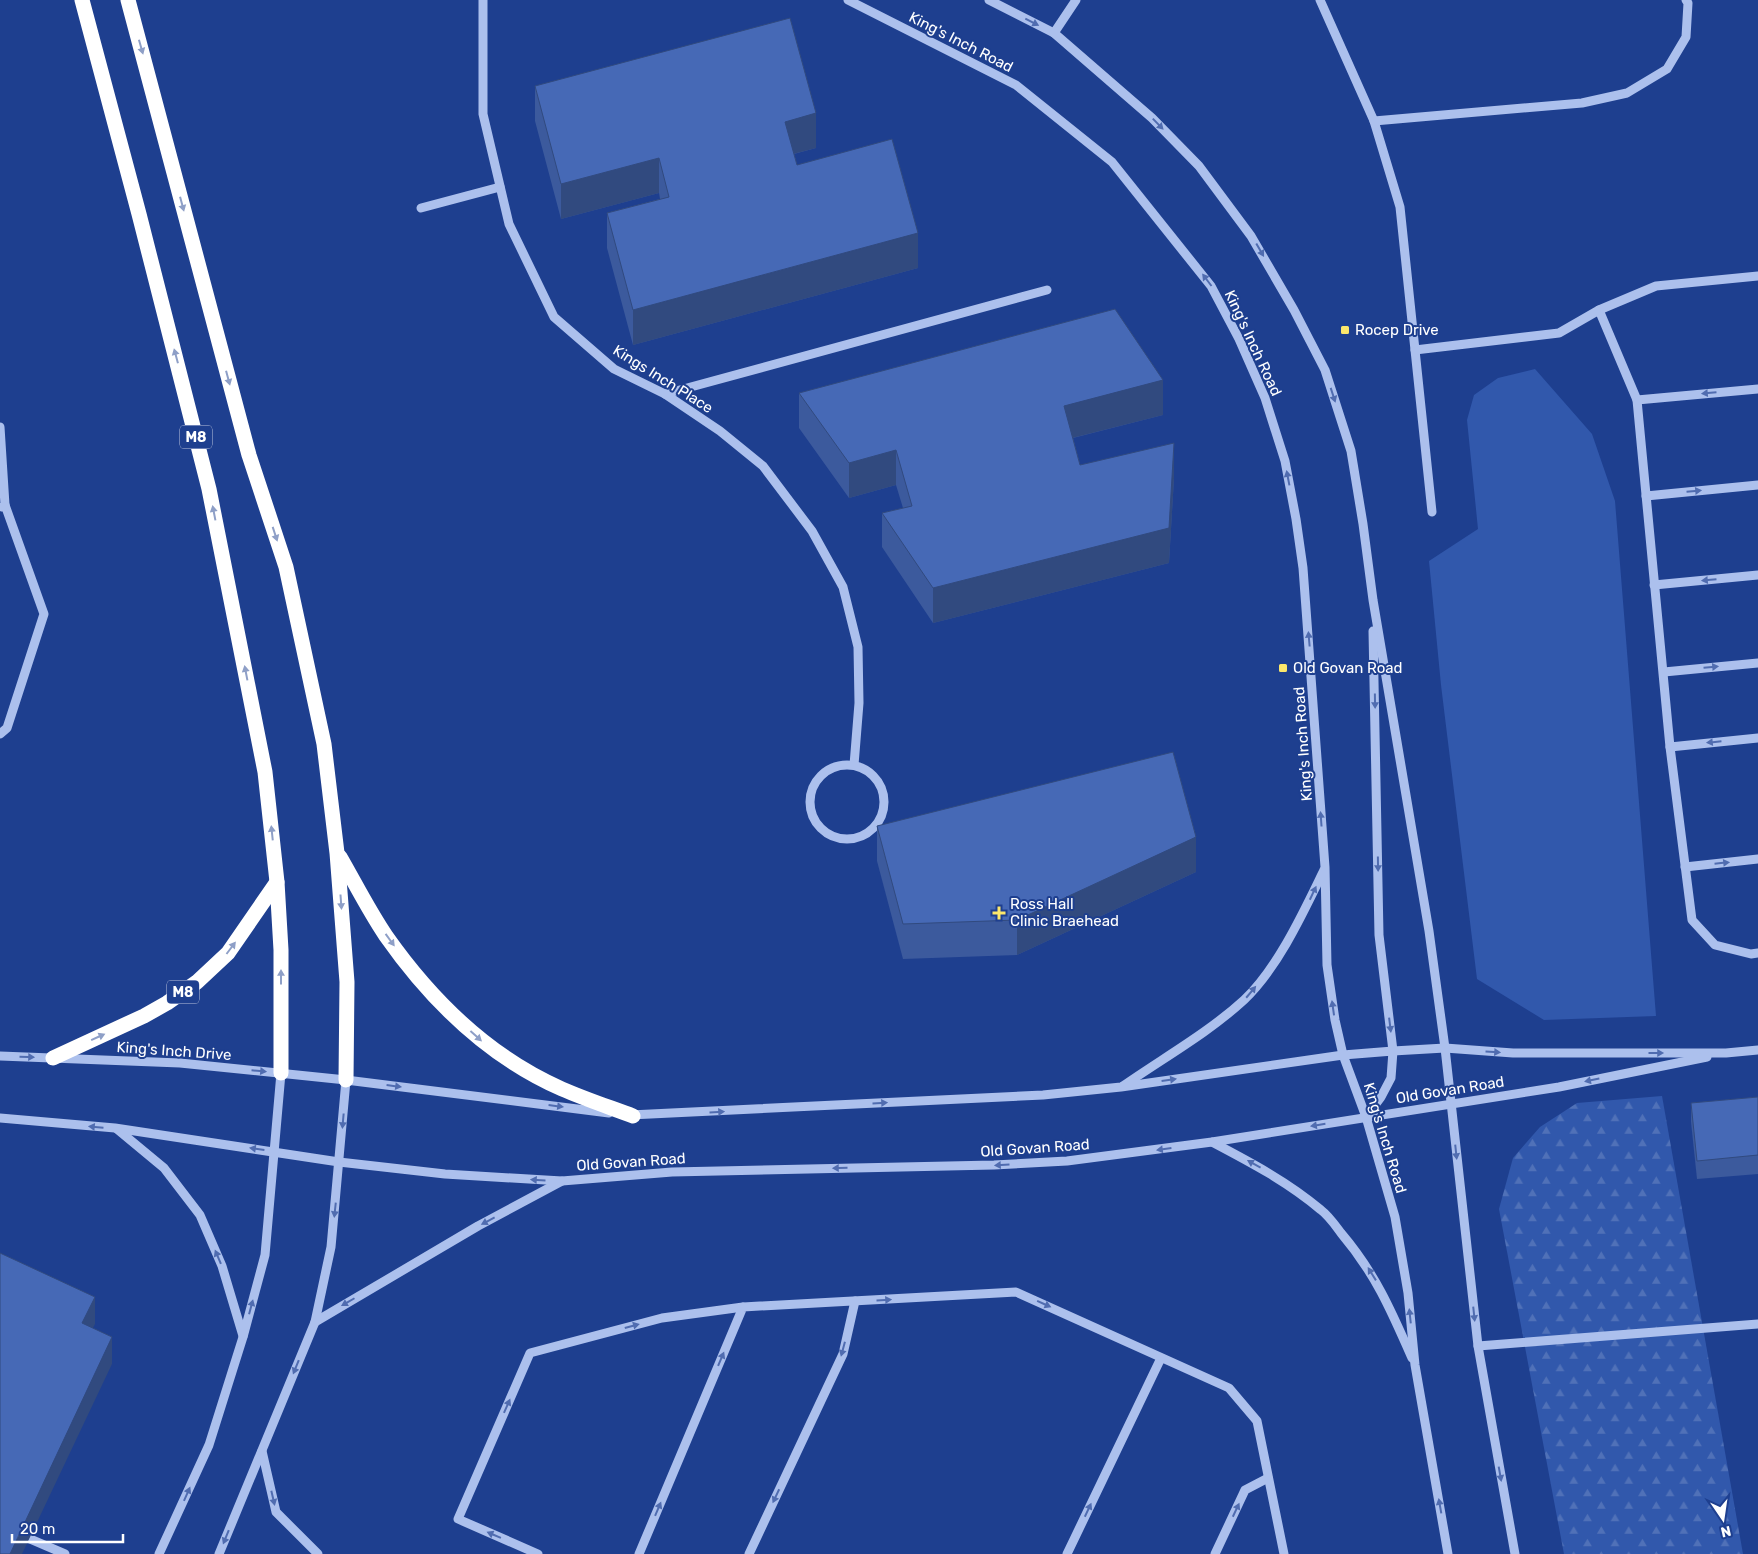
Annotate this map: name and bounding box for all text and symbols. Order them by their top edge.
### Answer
street label: King's Inch Road [906,8,1016,76]
one-way arrow [1025,18,1039,26]
one-way arrow [137,40,145,55]
one-way arrow [1152,118,1164,130]
one-way arrow [178,197,186,212]
one-way arrow [1255,244,1264,257]
one-way arrow [1202,273,1212,287]
street label: King's Inch Road [1221,287,1285,399]
place label: Rocep Drive [1355,321,1439,339]
marker: Rocep Drive [1339,324,1351,336]
street label: Kings Inch Place [610,341,716,417]
one-way arrow [171,348,179,363]
one-way arrow [225,371,233,386]
one-way arrow [1329,387,1337,402]
one-way arrow [1701,390,1717,398]
road number: M8 [180,426,212,448]
one-way arrow [1284,471,1292,486]
one-way arrow [1687,487,1703,495]
one-way arrow [210,506,218,521]
one-way arrow [272,526,279,541]
one-way arrow [1701,576,1717,584]
one-way arrow [1305,631,1313,647]
place label: Old Govan Road [1293,659,1403,677]
marker: Old Govan Road [1277,662,1289,674]
one-way arrow [1703,663,1719,671]
one-way arrow [241,664,249,680]
street label: King's Inch Road [1290,686,1316,802]
one-way arrow [1371,693,1379,709]
one-way arrow [1706,739,1722,747]
one-way arrow [1317,811,1325,827]
one-way arrow [268,825,276,841]
one-way arrow [1374,856,1382,872]
one-way arrow [1714,859,1730,867]
one-way arrow [1309,885,1317,900]
one-way arrow [337,894,345,910]
place label: Ross Hall Clinic Braehead [1010,895,1119,930]
marker: Ross Hall Clinic Braehead [992,906,1006,920]
one-way arrow [384,933,395,946]
one-way arrow [226,941,236,955]
one-way arrow [277,969,285,985]
road number: M8 [167,980,199,1004]
one-way arrow [1245,986,1256,998]
one-way arrow [1329,999,1337,1015]
one-way arrow [1386,1018,1394,1034]
one-way arrow [470,1030,482,1042]
one-way arrow [90,1033,105,1042]
street label: King's Inch Drive [116,1038,232,1064]
one-way arrow [1486,1048,1502,1056]
one-way arrow [1648,1049,1664,1057]
one-way arrow [19,1053,35,1061]
one-way arrow [251,1067,267,1075]
street label: Old Govan Road [1394,1073,1506,1107]
one-way arrow [1161,1076,1177,1084]
one-way arrow [1584,1077,1600,1085]
street label: King's Inch Road [1360,1081,1410,1195]
one-way arrow [387,1082,403,1090]
one-way arrow [872,1099,888,1107]
one-way arrow [548,1102,564,1110]
one-way arrow [710,1107,726,1115]
one-way arrow [338,1113,346,1129]
one-way arrow [1309,1121,1325,1129]
one-way arrow [88,1122,104,1130]
street label: Old Govan Road [980,1135,1090,1161]
one-way arrow [248,1145,264,1153]
one-way arrow [1155,1145,1171,1153]
one-way arrow [1452,1145,1460,1161]
street label: Old Govan Road [576,1149,686,1175]
one-way arrow [1248,1160,1261,1169]
one-way arrow [994,1161,1010,1169]
one-way arrow [831,1165,847,1173]
one-way arrow [529,1175,545,1183]
one-way arrow [331,1203,339,1219]
one-way arrow [481,1217,496,1225]
one-way arrow [214,1250,222,1264]
one-way arrow [1367,1267,1376,1280]
one-way arrow [876,1296,892,1304]
one-way arrow [342,1298,355,1307]
one-way arrow [247,1300,255,1315]
one-way arrow [1037,1301,1051,1309]
one-way arrow [1470,1306,1478,1322]
one-way arrow [1406,1308,1414,1324]
one-way arrow [624,1322,639,1330]
one-way arrow [839,1341,847,1356]
one-way arrow [718,1352,726,1366]
one-way arrow [292,1360,300,1374]
one-way arrow [504,1399,512,1413]
one-way arrow [1497,1466,1505,1482]
one-way arrow [183,1487,191,1501]
one-way arrow [772,1489,780,1504]
one-way arrow [269,1491,277,1506]
north arrow [1698,1494,1748,1544]
one-way arrow [1435,1498,1443,1514]
one-way arrow [655,1502,663,1516]
one-way arrow [1085,1503,1093,1517]
one-way arrow [1232,1503,1240,1517]
scale bar [12,1512,124,1544]
text: 20 m [20,1520,55,1538]
text: N [1719,1522,1733,1541]
one-way arrow [222,1530,230,1545]
one-way arrow [487,1530,501,1538]

